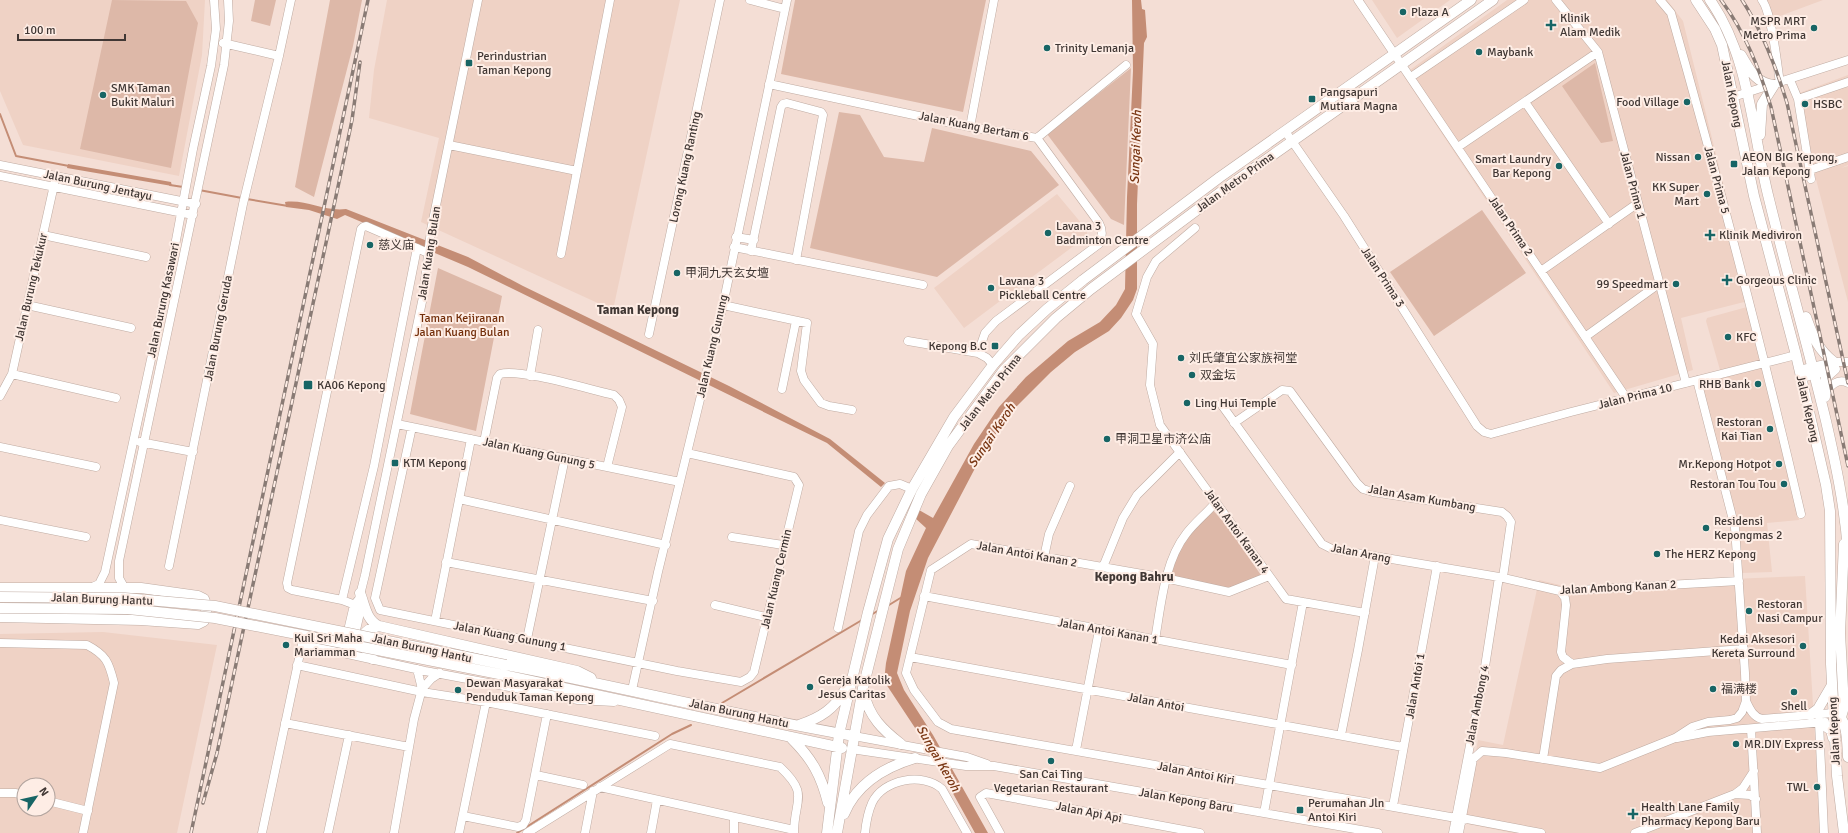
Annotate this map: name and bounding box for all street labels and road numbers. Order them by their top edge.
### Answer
street label: Jalan Kepong [1718,59,1745,129]
street label: Jalan Kuang Bertam 6 [918,108,1030,145]
street label: Lorong Kuang Ranting [666,110,705,224]
street label: Jalan Prima 5 [1700,145,1733,216]
street label: Jalan Metro Prima [1193,149,1277,216]
street label: Jalan Prima 1 [1616,150,1649,221]
street label: Jalan Burung Jentayu [42,167,154,204]
street label: Jalan Prima 2 [1485,193,1536,259]
street label: Jalan Kuang Bulan [415,205,444,301]
street label: Jalan Burung Tekukur [12,231,51,343]
street label: Jalan Burung Kasawari [144,241,183,359]
street label: Jalan Prima 3 [1357,244,1408,310]
street label: Jalan Burung Geruda [201,274,236,382]
street label: Jalan Kuang Gunung [693,293,732,399]
street label: Jalan Metro Prima [956,351,1025,434]
street label: Jalan Kepong [1793,374,1823,444]
street label: Jalan Prima 10 [1597,380,1674,413]
street label: Jalan Kuang Gunung 5 [481,434,596,473]
street label: Jalan Asam Kumbang [1367,482,1477,515]
street label: Jalan Antoi Kanan 4 [1201,486,1273,577]
street label: Jalan Kuang Cermin [758,528,795,631]
street label: Jalan Antoi Kanan 2 [976,538,1078,571]
street label: Jalan Arang [1330,540,1392,567]
street label: Jalan Ambong Kanan 2 [1559,577,1677,598]
street label: Jalan Burung Hantu [51,590,153,609]
street label: Jalan Antoi Kanan 1 [1057,615,1159,648]
street label: Jalan Kuang Gunung 1 [452,618,568,655]
street label: Jalan Burung Hantu [371,631,473,666]
street label: Jalan Antoi 1 [1402,652,1429,720]
street label: Jalan Ambong 4 [1462,663,1493,746]
street label: Jalan Antoi [1126,690,1186,715]
street label: Jalan Burung Hantu [688,696,790,731]
street label: Jalan Kepong [1825,696,1844,766]
street label: Jalan Antoi Kiri [1156,759,1236,788]
street label: Jalan Kepong Baru [1138,785,1234,816]
street label: Jalan Api Api [1055,799,1123,826]

